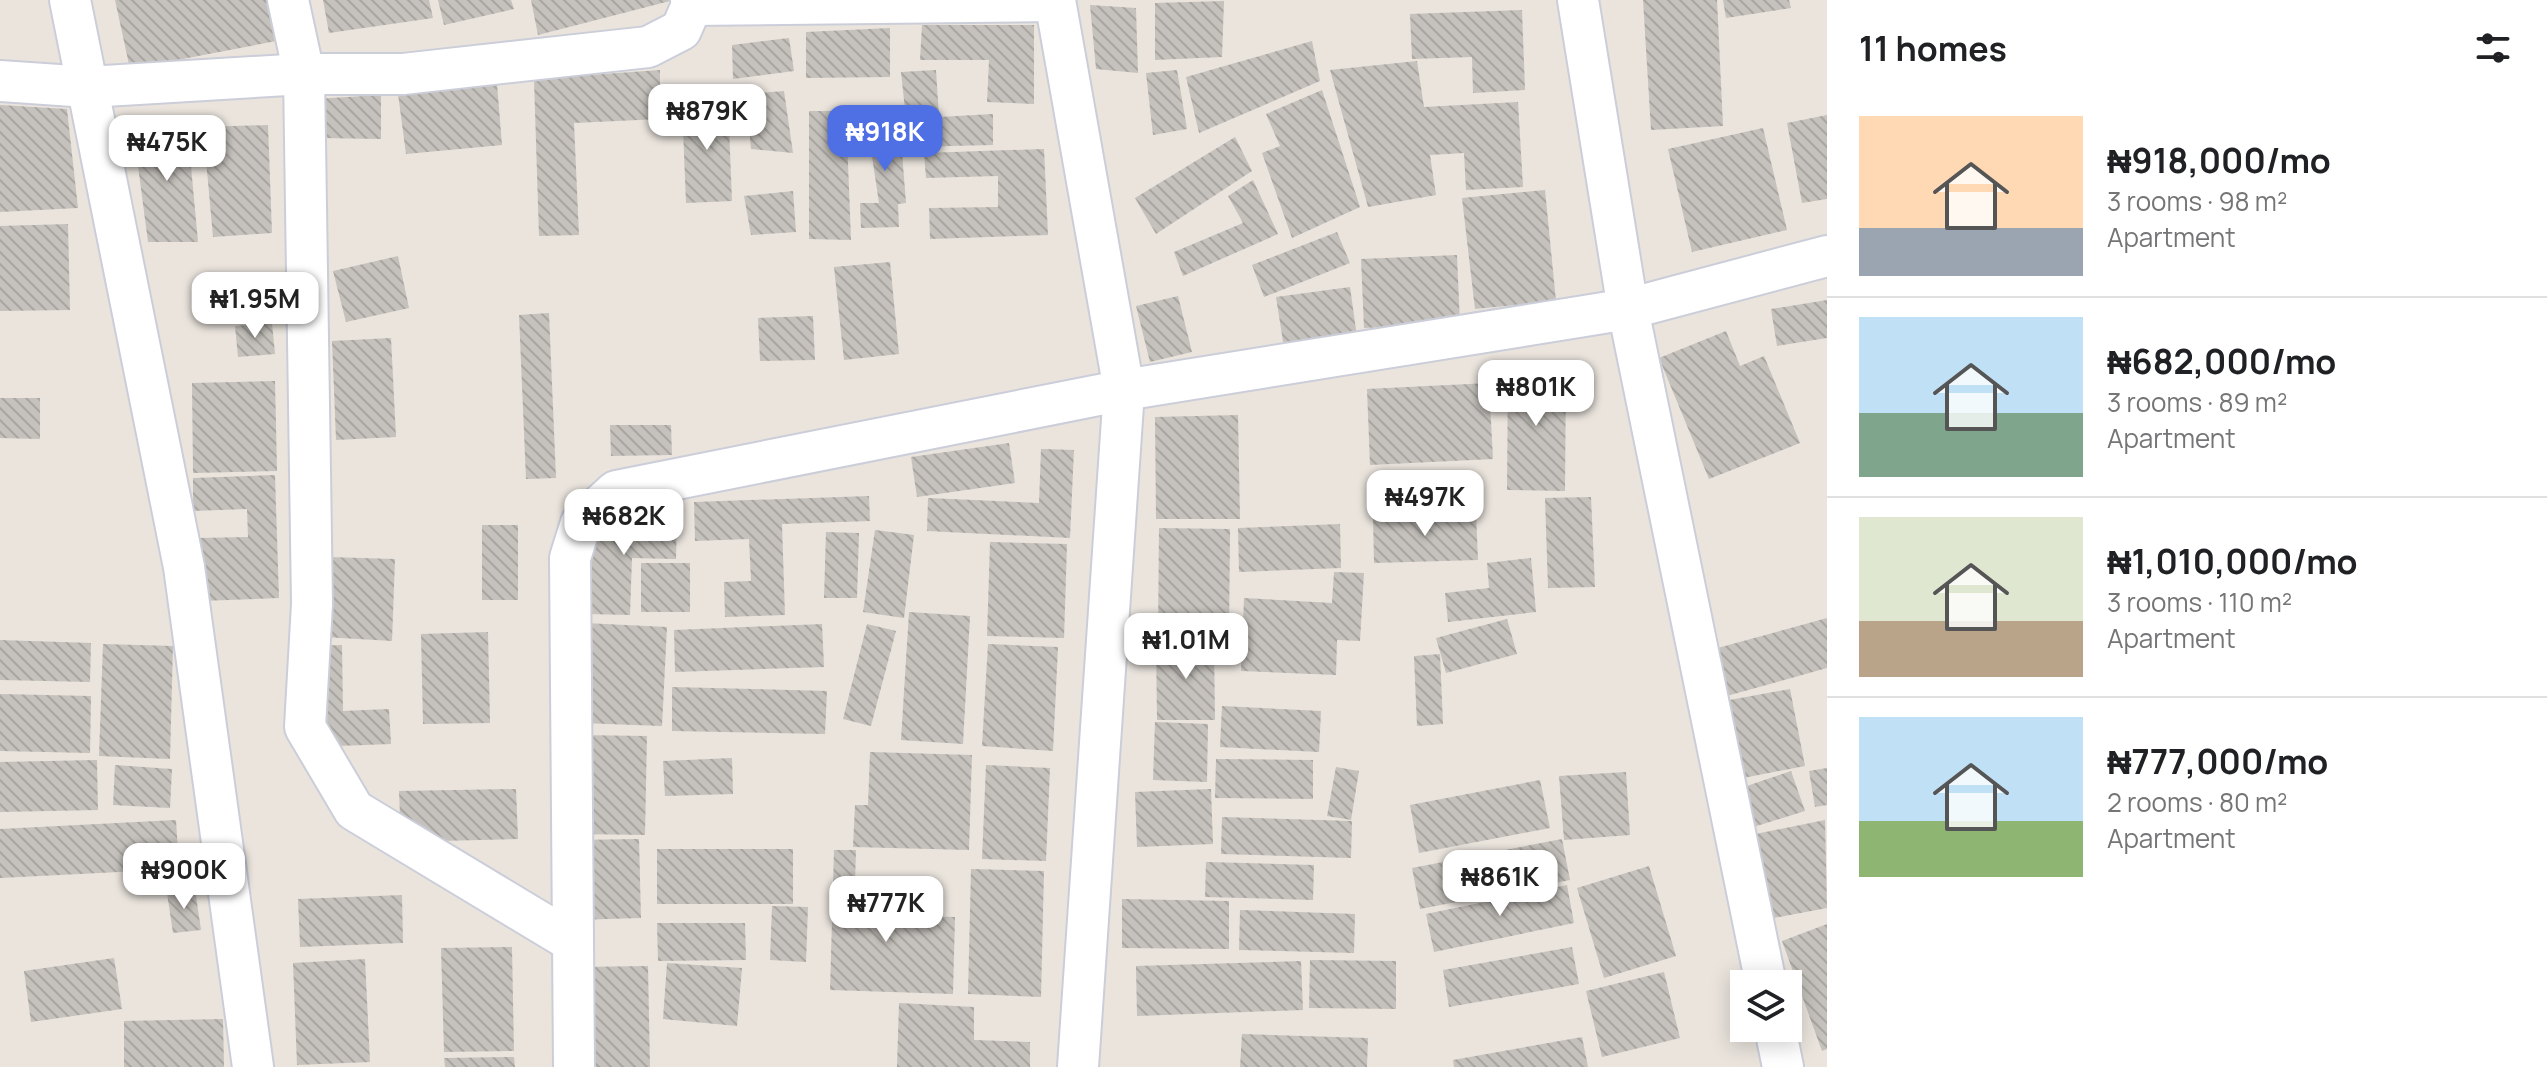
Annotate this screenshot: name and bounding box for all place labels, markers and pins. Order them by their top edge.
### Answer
pin: ₦879K [651,84,763,152]
pin: ₦918K [829,105,941,173]
pin: ₦475K [111,115,223,183]
pin: ₦1.95M [190,272,320,340]
pin: ₦801K [1480,360,1592,428]
pin: ₦497K [1369,470,1481,538]
pin: ₦682K [568,489,680,557]
pin: ₦1.01M [1121,613,1251,681]
pin: ₦900K [128,843,240,911]
pin: ₦861K [1444,850,1556,918]
pin: ₦777K [830,876,942,944]

